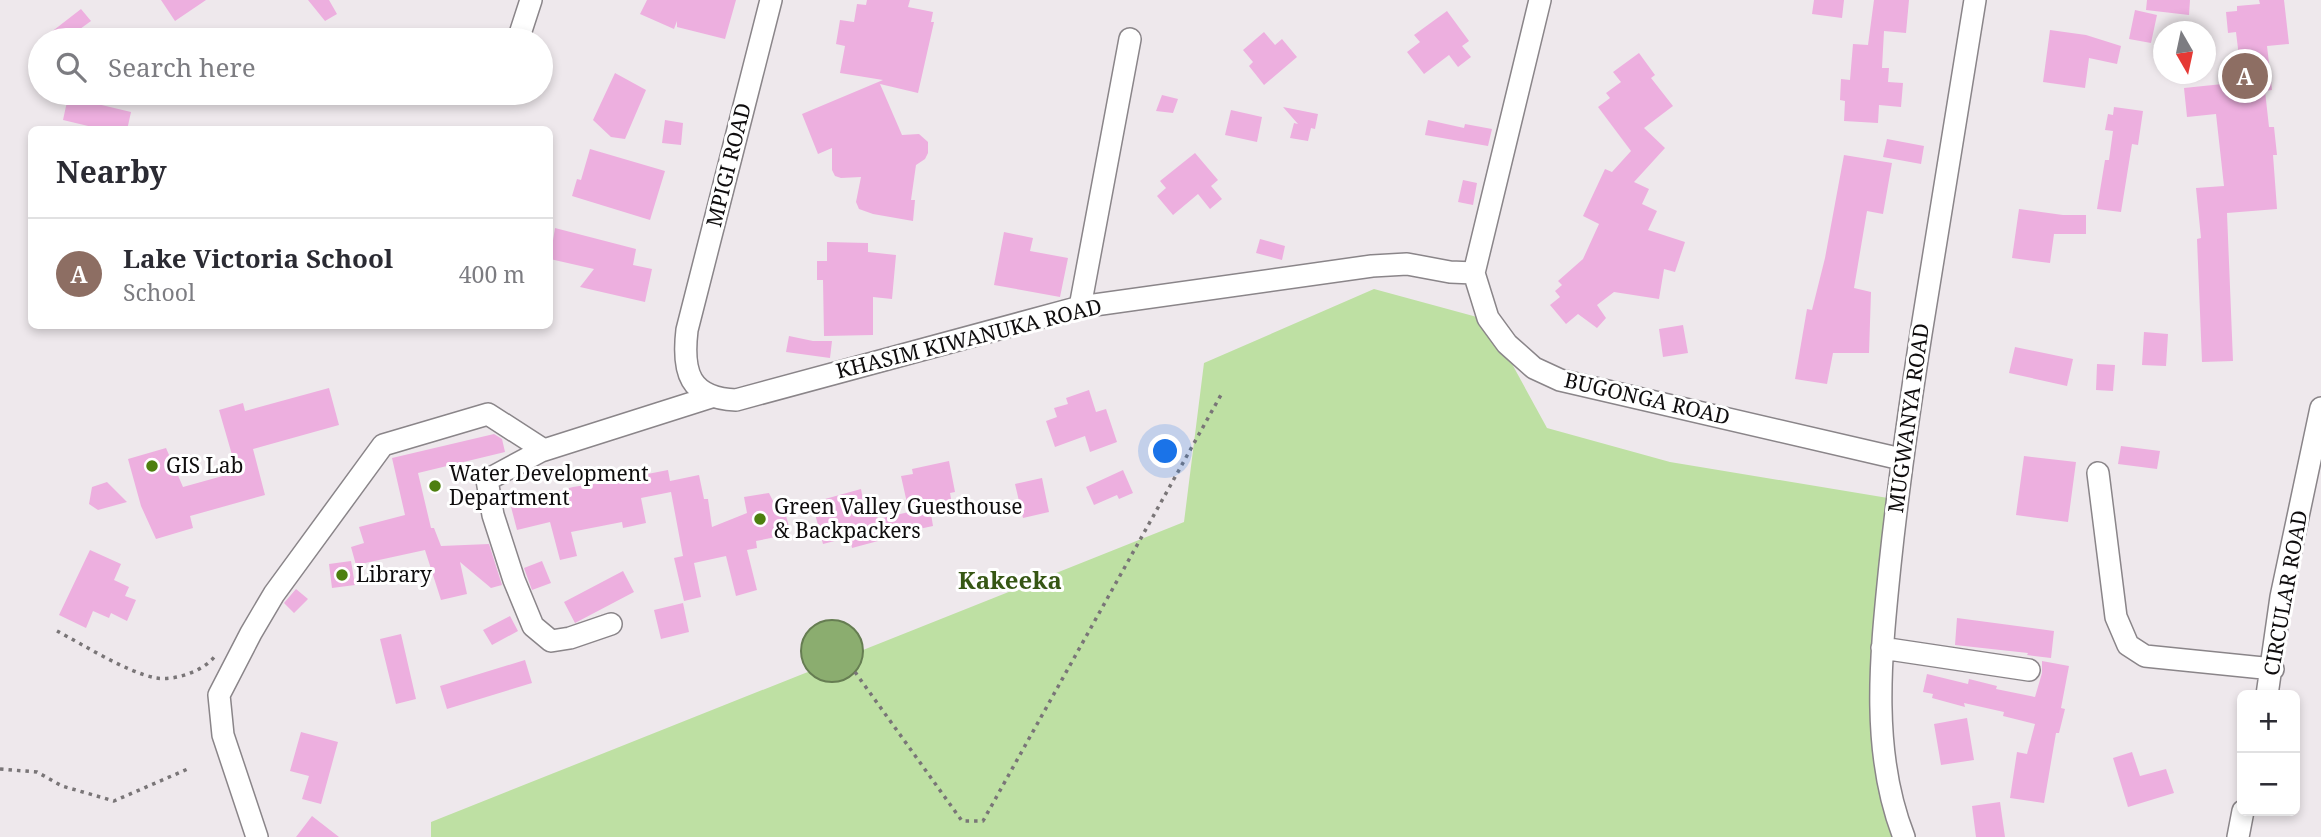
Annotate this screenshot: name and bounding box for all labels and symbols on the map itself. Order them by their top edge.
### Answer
north arrow [2153,21,2216,84]
pin: A [2222,50,2268,102]
street label: MPIGI ROAD [699,100,757,230]
street label: KHASIM KIWANUKA ROAD [833,291,1104,385]
street label: MUGWANYA ROAD [1881,321,1935,514]
street label: BUGONGA ROAD [1562,365,1733,431]
your location [1148,434,1182,468]
place label: GIS Lab [166,451,243,479]
marker: GIS Lab [144,458,160,474]
place label: Water Development Department [449,459,649,511]
marker: Water Development Department [427,478,443,494]
place label: Green Valley Guesthouse & Backpackers [774,492,1023,544]
street label: CIRCULAR ROAD [2257,508,2313,678]
marker: Green Valley Guesthouse & Backpackers [752,511,768,527]
place label: Library [356,560,432,588]
district label: Kakeeka [958,563,1062,596]
marker: Library [334,567,350,583]

